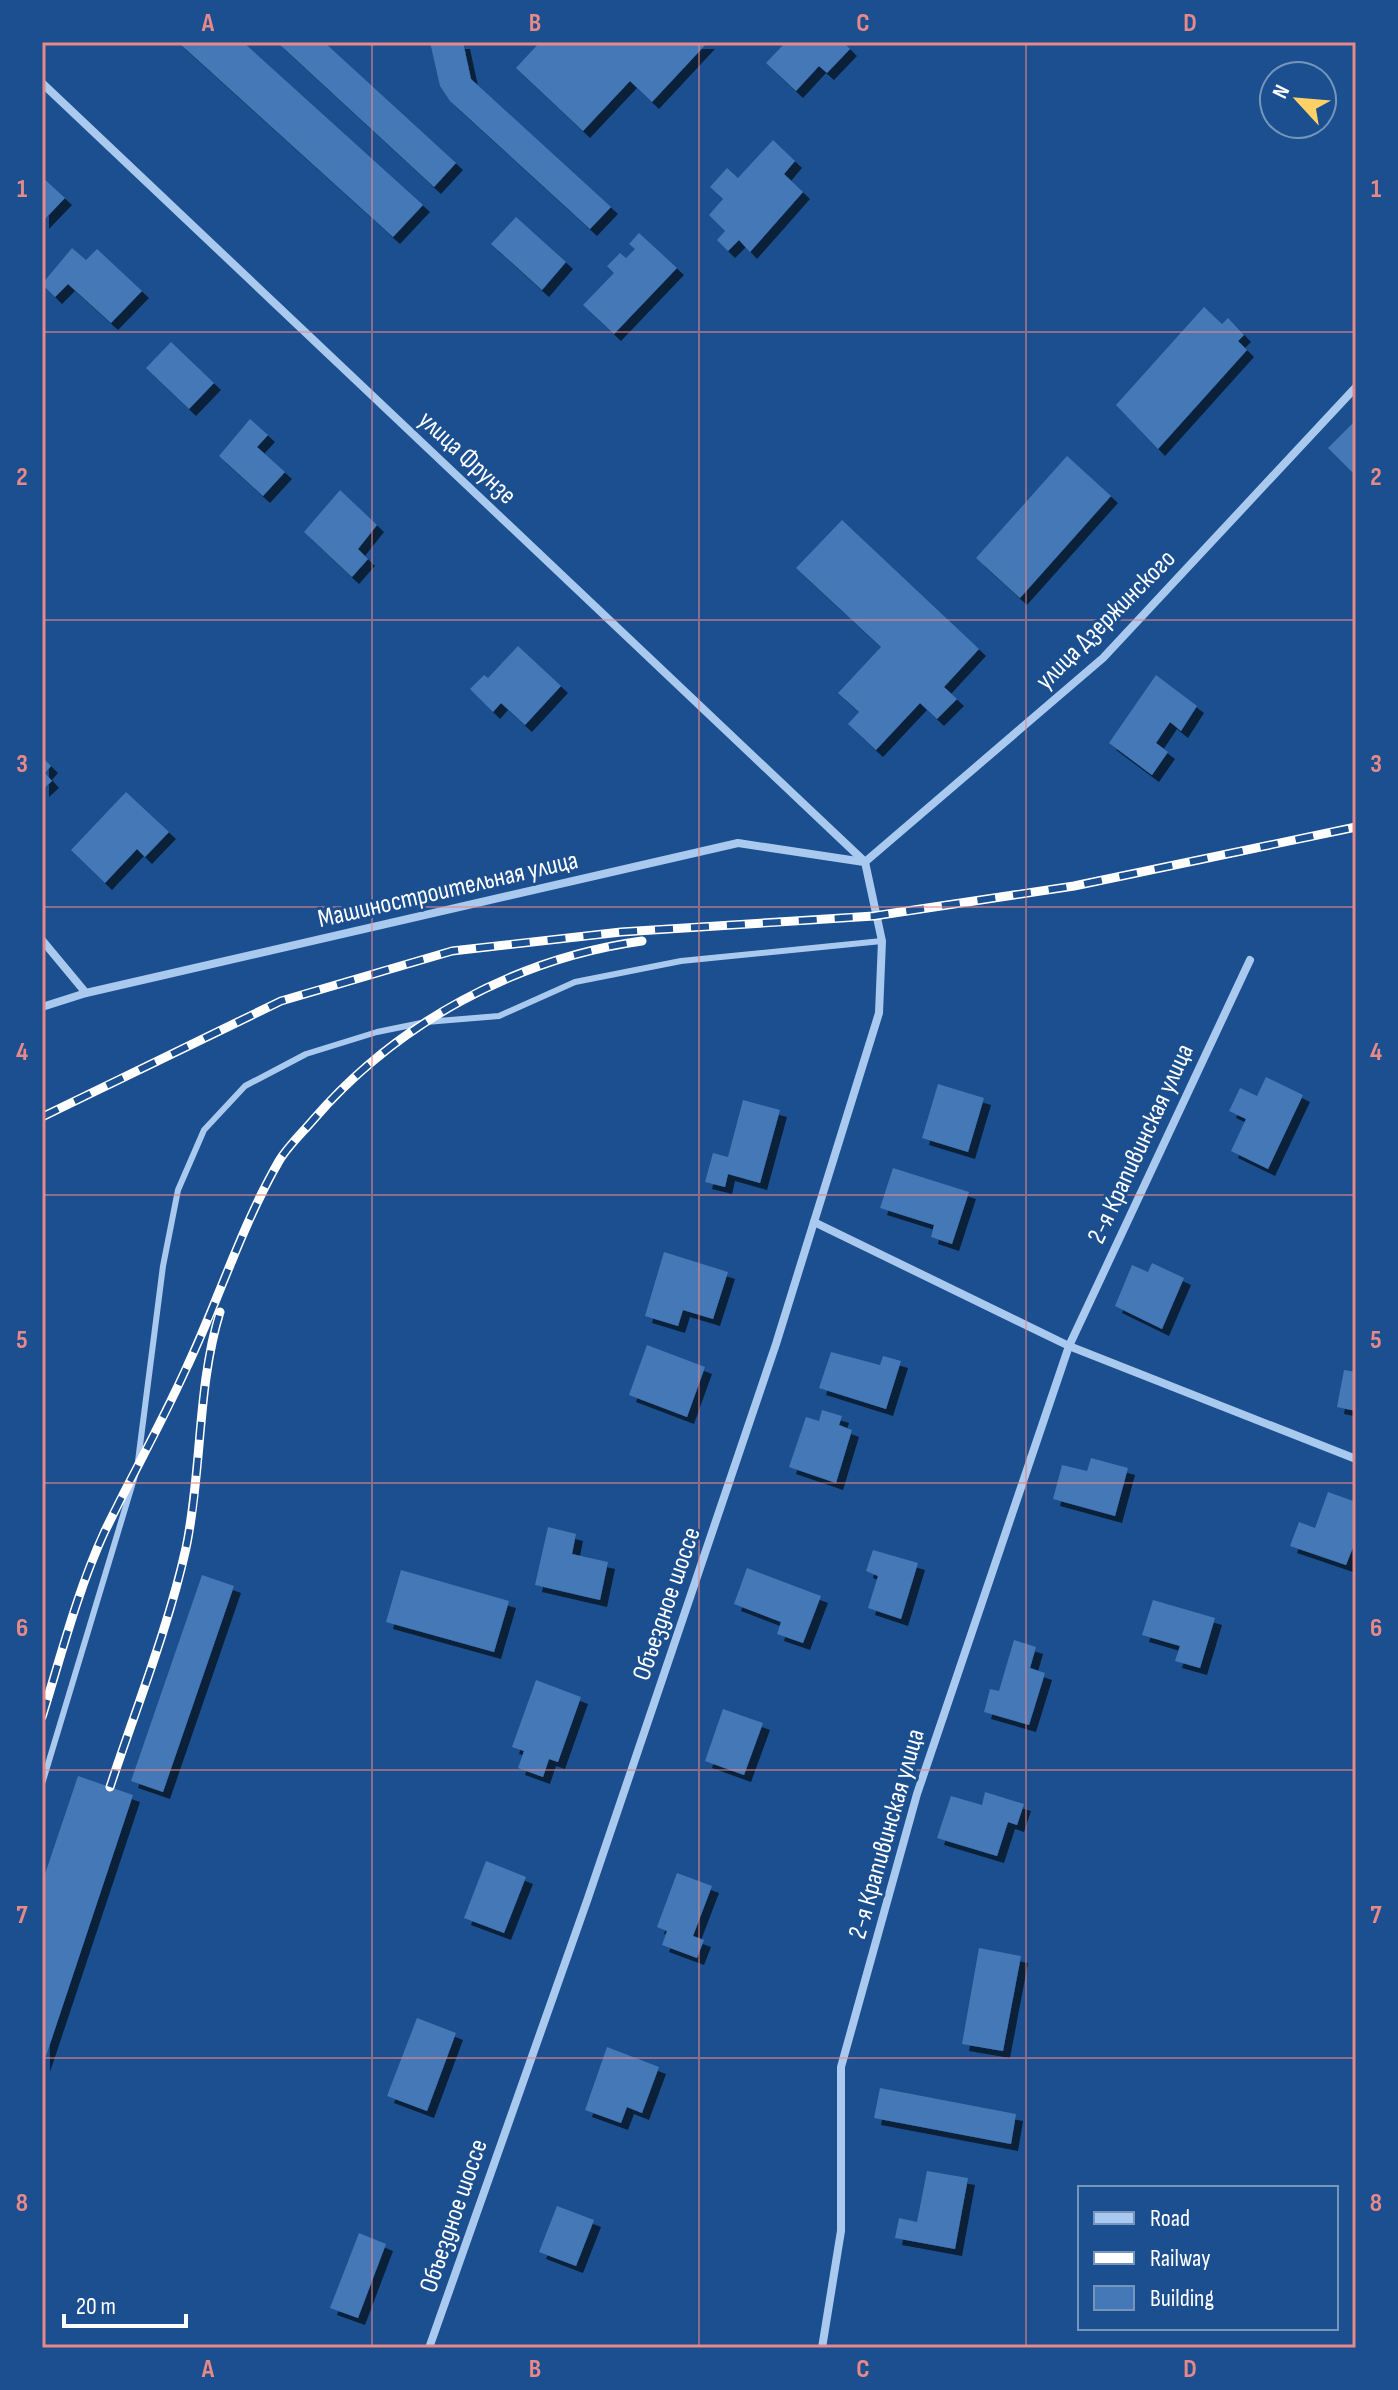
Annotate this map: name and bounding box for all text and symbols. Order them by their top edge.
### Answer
text: A [201,8,215,39]
text: B [529,8,541,39]
text: C [856,8,870,39]
text: D [1183,8,1197,39]
north arrow [1258,60,1338,140]
text: N [1267,81,1296,103]
text: 1 [17,174,27,205]
text: 1 [1371,174,1381,205]
street label: улица Фрунзе [412,405,522,511]
text: 2 [16,462,28,493]
text: 2 [1370,462,1382,493]
street label: улица Дзержинского [1030,544,1182,696]
text: 3 [16,749,28,780]
text: 3 [1370,749,1382,780]
street label: Машиностроительная улица [315,845,581,935]
text: 4 [16,1037,28,1068]
text: 4 [1370,1037,1382,1068]
street label: 2-я Крапивинская улица [1081,1039,1201,1249]
text: 5 [16,1325,28,1356]
text: 5 [1370,1325,1382,1356]
street label: Объездное шоссе [626,1523,708,1685]
text: 6 [16,1613,28,1644]
text: 6 [1370,1613,1382,1644]
street label: 2-я Крапивинская улица [842,1726,932,1942]
text: 7 [16,1900,28,1931]
text: 7 [1370,1900,1382,1931]
street label: Объездное шоссе [413,2135,495,2297]
legend [1078,2186,1338,2330]
text: 8 [16,2188,28,2219]
text: 8 [1370,2188,1382,2219]
text: Road [1150,2204,1190,2233]
text: Railway [1150,2244,1210,2273]
scale bar [64,2278,186,2328]
text: Building [1150,2284,1214,2313]
text: 20 m [76,2292,116,2321]
text: A [201,2354,215,2385]
text: B [529,2354,541,2385]
text: C [856,2354,870,2385]
text: D [1183,2354,1197,2385]

